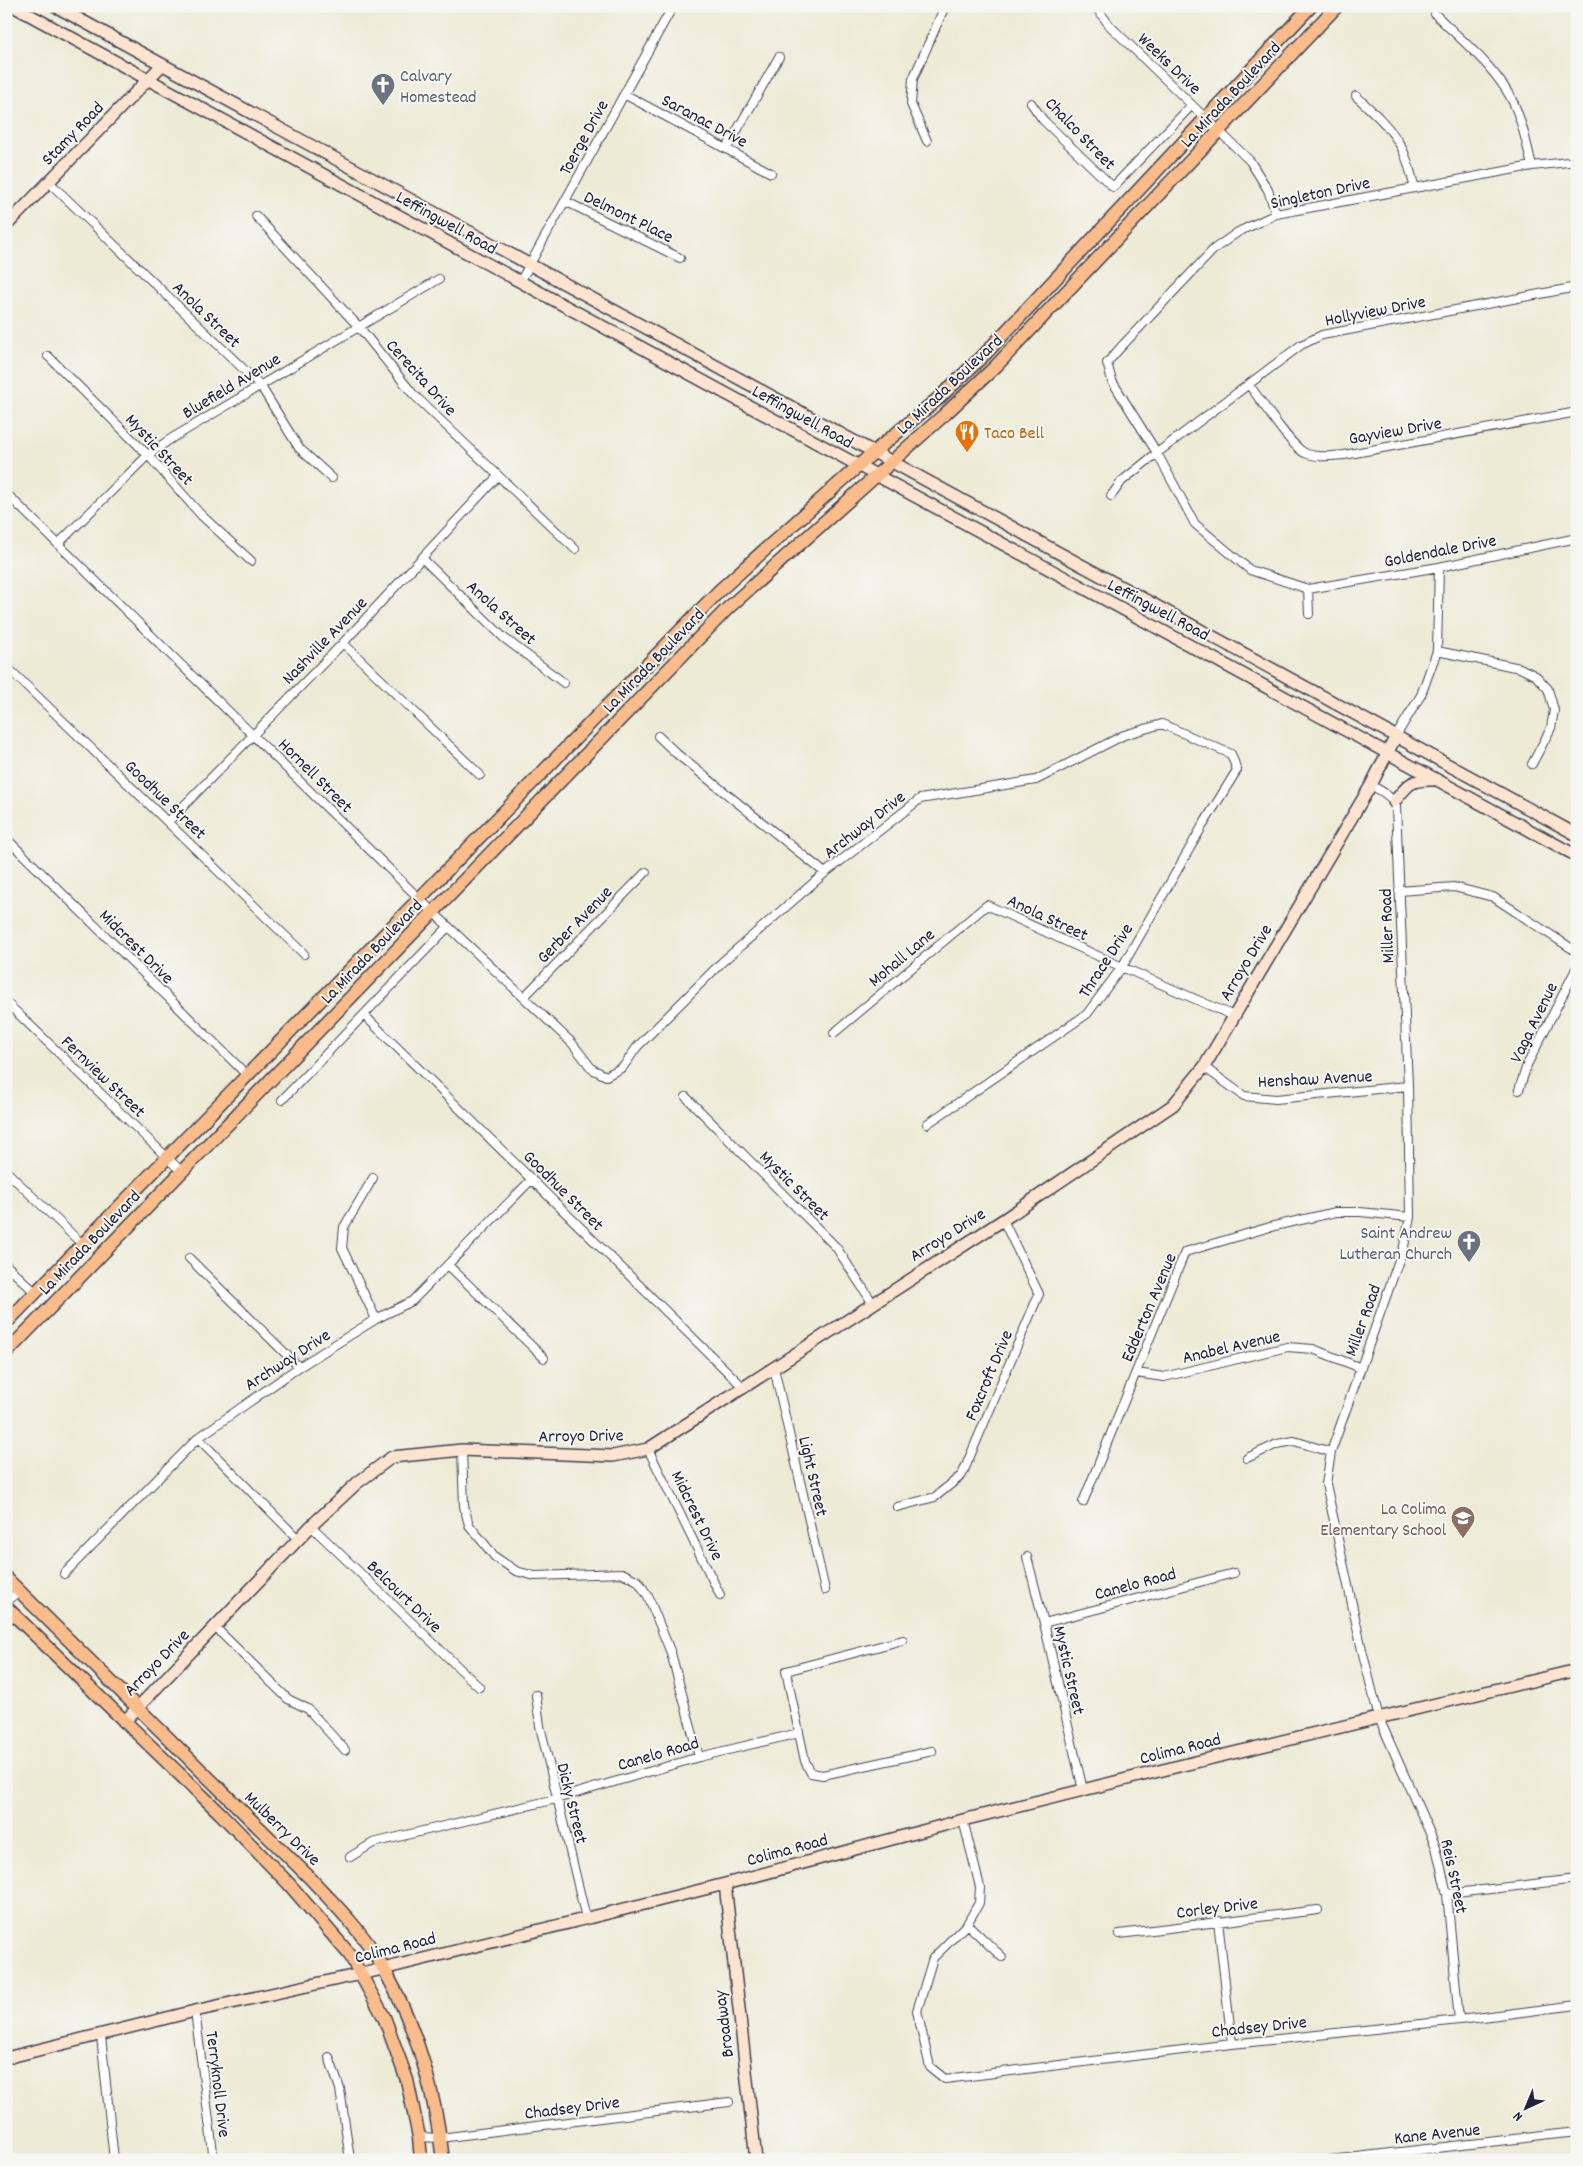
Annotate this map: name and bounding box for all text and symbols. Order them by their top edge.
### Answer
street label: Weeks Drive [1131,28,1206,102]
street label: La Mirada Boulevard [1176,37,1288,154]
place label: Calvary Homestead [400,65,477,111]
church icon: Calvary Homestead [370,72,396,106]
street label: Saranac Drive [656,89,751,155]
street label: Chalco Street [1038,93,1121,177]
street label: Toerge Drive [554,96,616,180]
street label: Stamy Road [37,97,111,172]
street label: Singleton Drive [1268,172,1373,217]
street label: Leffingwell Road [391,186,501,262]
street label: Delmont Place [579,186,677,251]
street label: Anola Street [165,277,245,355]
street label: Hollyview Drive [1323,290,1428,334]
street label: La Mirada Boulevard [892,330,1009,442]
street label: Cerecita Drive [379,335,462,423]
street label: Bluefield Avenue [178,348,286,426]
street label: Leffingwell Road [747,380,857,456]
street label: Mystic Street [118,409,198,493]
street label: Gayview Drive [1347,412,1444,453]
restaurant icon: Taco Bell [954,419,980,453]
place label: Taco Bell [984,422,1045,447]
street label: Goldendale Drive [1382,529,1499,576]
street label: Leffingwell Road [1102,574,1213,649]
street label: Anola Street [460,576,541,652]
street label: Nashville Avenue [277,592,374,691]
street label: La Mirada Boulevard [598,604,712,720]
street label: Hornell Street [271,734,357,820]
street label: Goodhue Street [118,755,211,847]
street label: Archway Drive [819,786,912,866]
street label: Gerber Avenue [532,881,619,970]
street label: Miller Road [1375,888,1402,964]
street label: Anola Street [1002,890,1092,949]
street label: La Mirada Boulevard [316,895,430,1011]
street label: Midcrest Drive [92,905,178,991]
street label: Thrace Drive [1074,919,1141,1004]
street label: Arroyo Drive [1214,920,1280,1006]
street label: Mohall Lane [864,924,941,994]
street label: Vaga Avenue [1505,979,1566,1068]
street label: Fernview Street [54,1031,150,1125]
street label: Henshaw Avenue [1257,1065,1373,1096]
street label: Goodhue Street [516,1146,609,1238]
street label: Mystic Street [752,1146,834,1228]
street label: La Mirada Boulevard [34,1186,148,1302]
street label: Arroyo Drive [906,1203,991,1269]
place label: Saint Andrew Lutheran Church [1339,1222,1452,1268]
church icon: Saint Andrew Lutheran Church [1456,1229,1482,1263]
street label: Edderton Avenue [1116,1250,1184,1366]
street label: Miller Road [1340,1281,1389,1360]
street label: Archway Drive [240,1324,336,1398]
street label: Anabel Avenue [1180,1325,1283,1372]
street label: Foxcroft Drive [960,1327,1021,1425]
street label: Arroyo Drive [538,1424,624,1451]
street label: Light Street [790,1434,833,1519]
street label: Midcrest Drive [663,1467,728,1565]
place label: La Colima Elementary School [1320,1498,1447,1544]
school or university icon: La Colima Elementary School [1450,1505,1476,1539]
street label: Belcourt Drive [360,1556,446,1640]
street label: Canelo Road [1092,1563,1179,1608]
street label: Arroyo Drive [119,1624,196,1703]
street label: Mystic Street [1045,1624,1090,1718]
street label: Colima Road [1137,1728,1224,1773]
street label: Canelo Road [615,1732,702,1779]
street label: Dicky Street [548,1761,593,1847]
street label: Mulberry Drive [237,1787,325,1873]
street label: Colima Road [744,1829,831,1874]
street label: Reis Street [1432,1837,1473,1916]
street label: Corley Drive [1175,1892,1260,1927]
street label: Colima Road [352,1927,439,1972]
street label: Broadway [709,1988,742,2059]
street label: Chadsey Drive [1210,2011,1308,2046]
street label: Terryknoll Drive [198,2030,235,2139]
north arrow [1500,2084,1550,2134]
street label: Chadsey Drive [523,2091,621,2128]
text: N [1509,2106,1528,2126]
street label: Kane Avenue [1393,2119,1482,2152]

